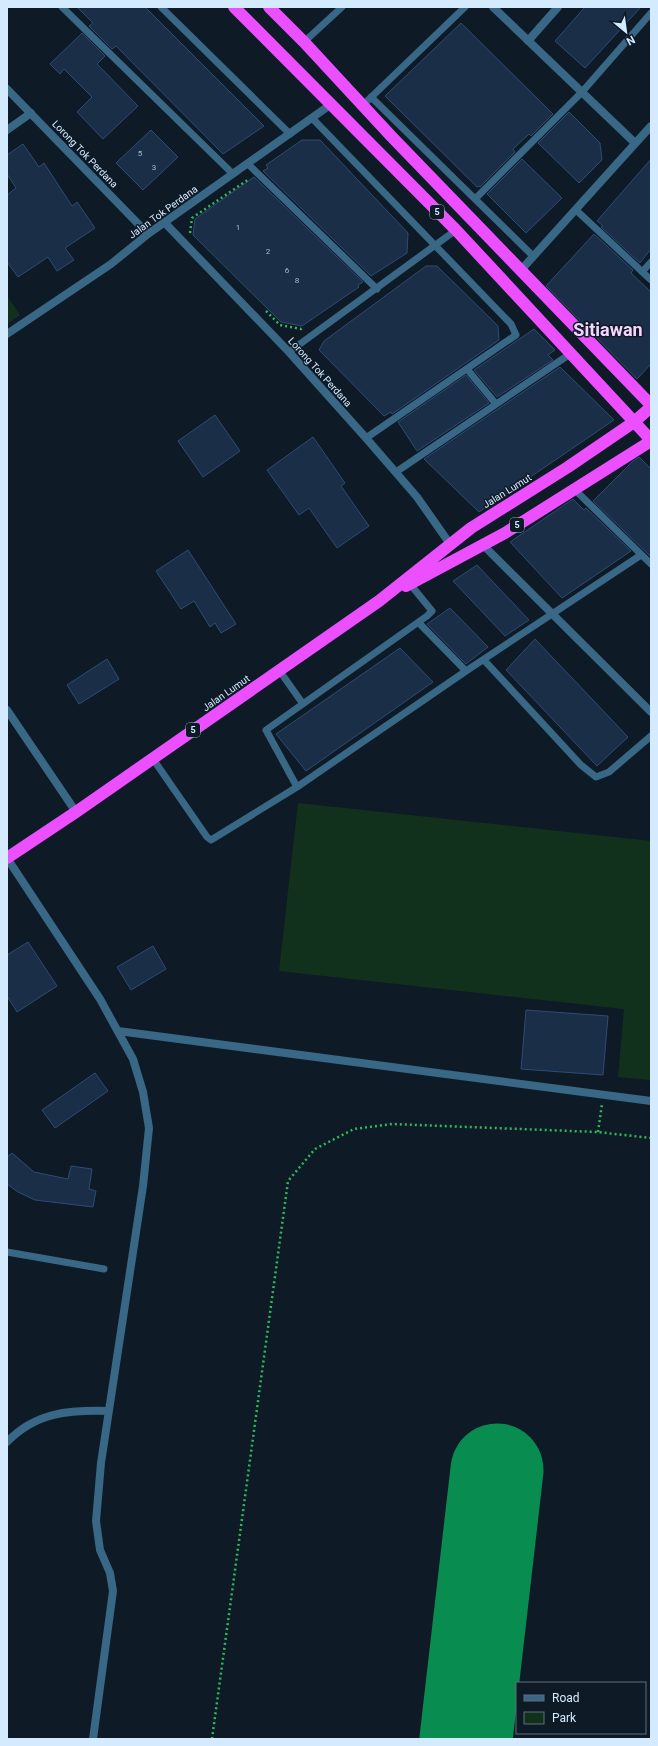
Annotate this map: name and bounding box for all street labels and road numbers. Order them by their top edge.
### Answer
street label: Lorong Tok Perdana [50,118,120,190]
street label: Jalan Tok Perdana [126,183,200,241]
road number: 5 [430,205,444,219]
street label: Lorong Tok Perdana [286,335,354,409]
street label: Jalan Lumut [481,472,533,510]
road number: 5 [510,518,524,532]
street label: Jalan Lumut [200,673,252,713]
road number: 5 [186,723,200,737]

